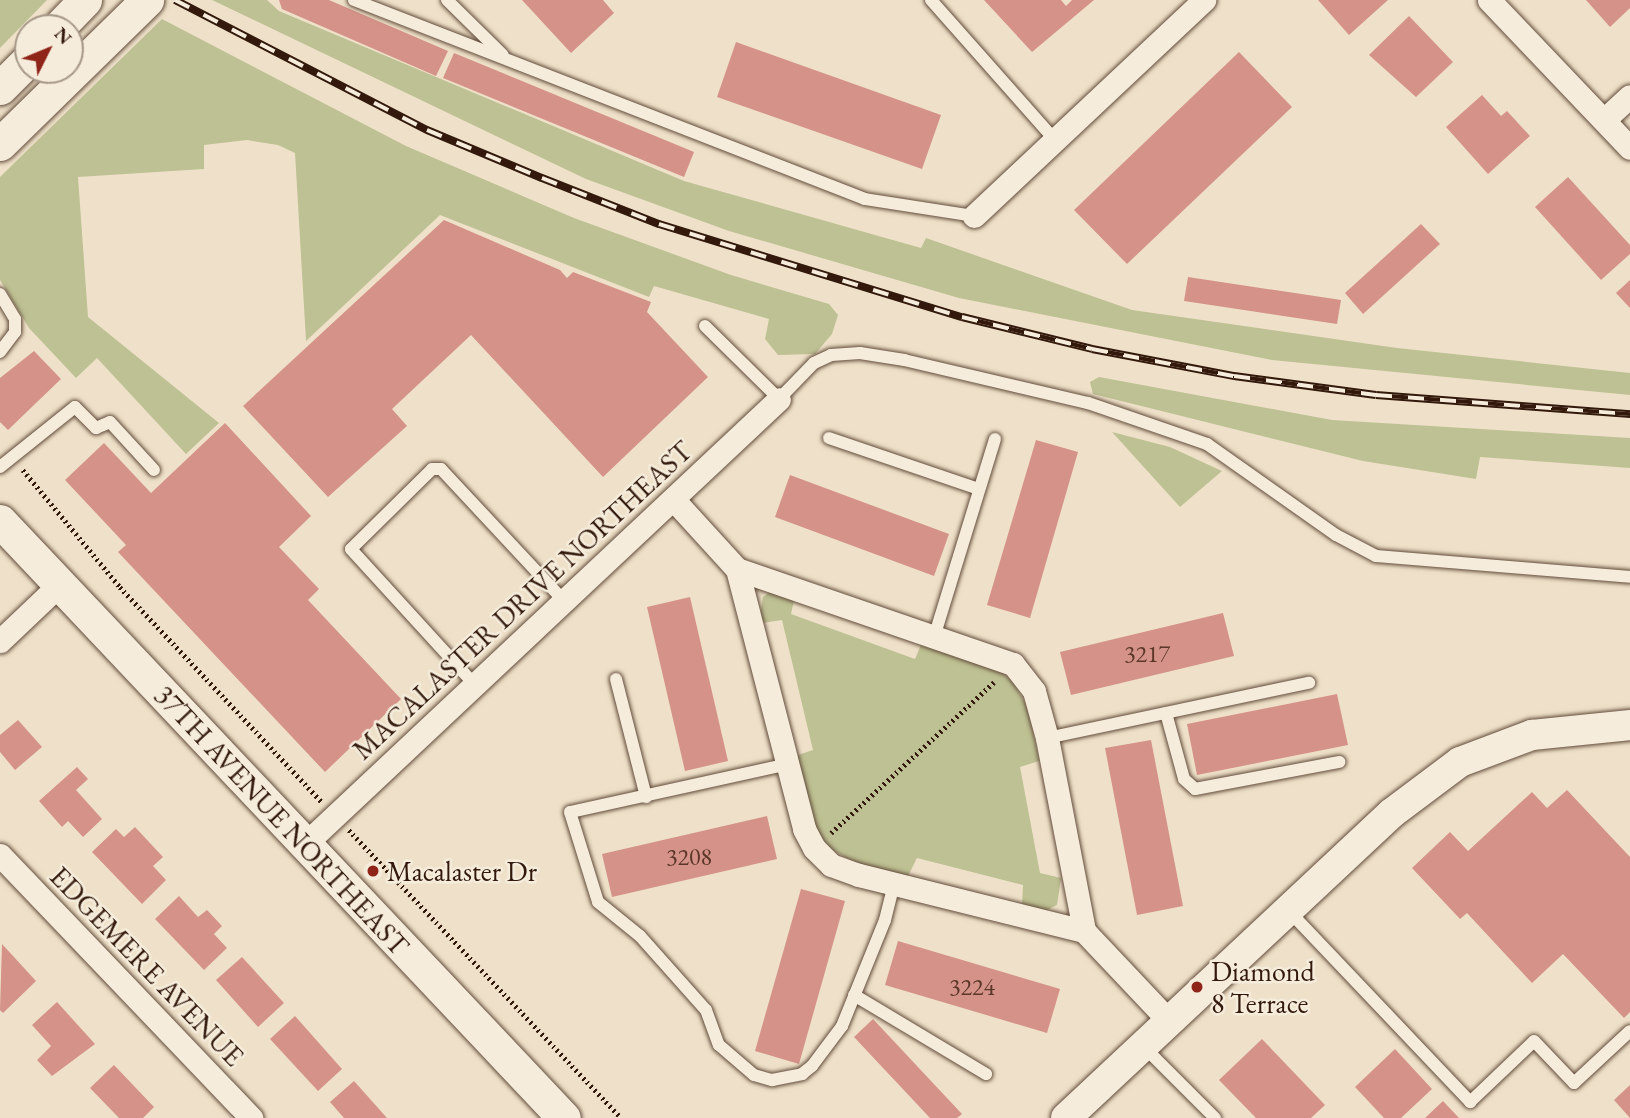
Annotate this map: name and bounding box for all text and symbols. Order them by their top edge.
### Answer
north arrow [14,14,84,84]
text: N [49,22,78,50]
street label: MACALASTER DRIVE NORTHEAST [345,434,699,766]
house number: 3217 [1124,640,1170,668]
street label: 37TH AVENUE NORTHEAST [148,678,416,962]
house number: 3208 [666,843,712,871]
place label: Macalaster Dr [387,854,537,888]
street label: EDGEMERE AVENUE [43,859,251,1073]
marker: Macalaster Dr [365,863,381,879]
place label: Diamond 8 Terrace [1211,954,1315,1020]
house number: 3224 [949,973,995,1001]
marker: Diamond 8 Terrace [1189,979,1205,995]

